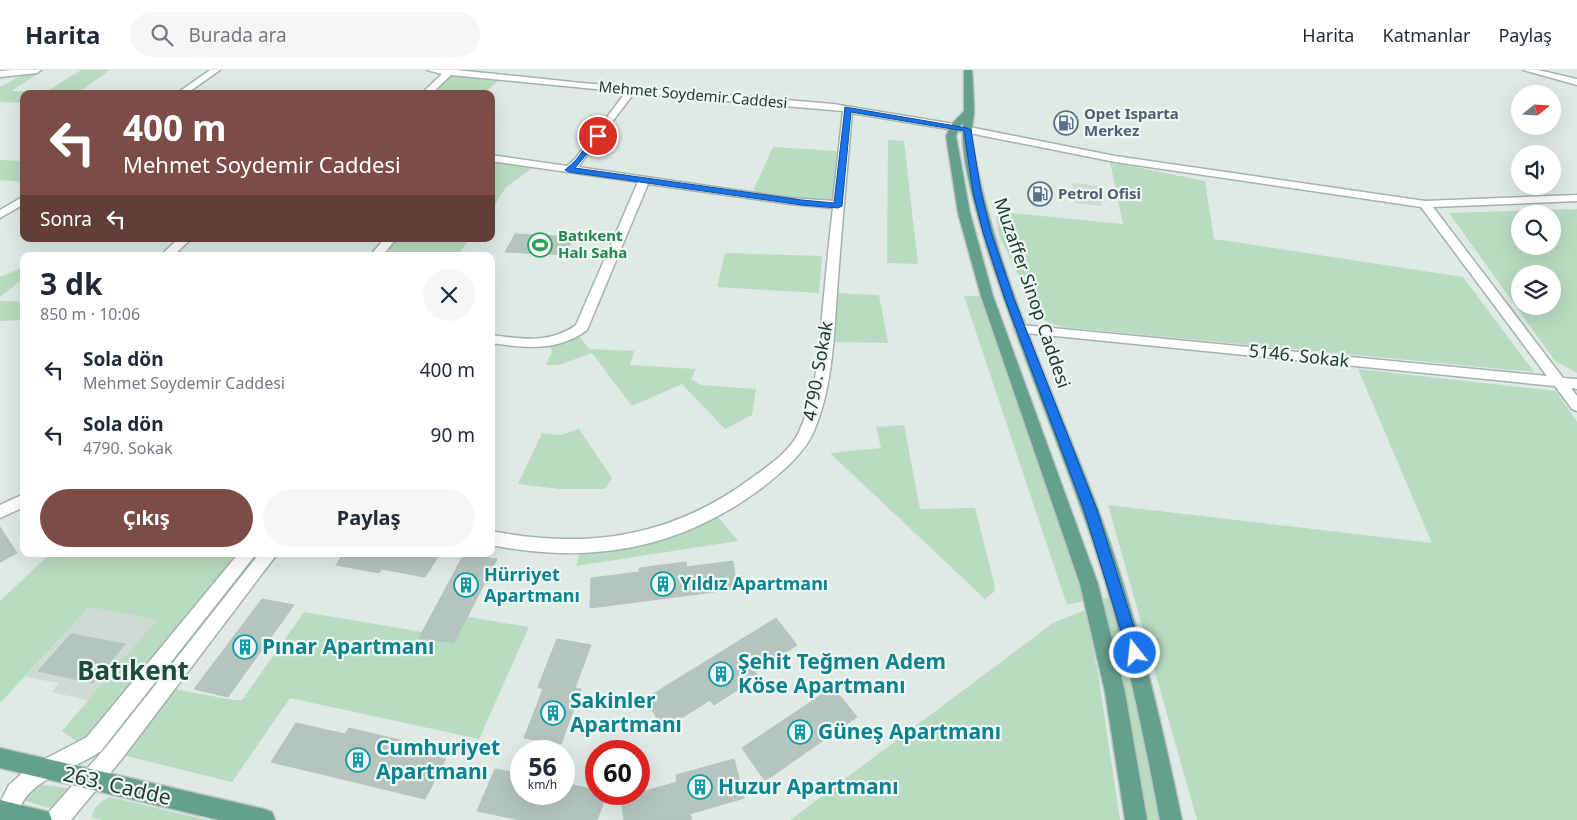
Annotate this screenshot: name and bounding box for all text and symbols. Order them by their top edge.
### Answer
search box [130,12,480,57]
text: Harita [25,18,100,51]
icon: search [148,21,176,49]
text: Burada ara [188,22,287,48]
text: Harita [1302,23,1354,47]
text: Katmanlar [1382,23,1470,47]
text: Paylaş [1498,23,1552,47]
street label: Mehmet Soydemir Caddesi [598,76,788,112]
north arrow [1511,85,1561,135]
map controls [1511,85,1561,315]
place label: Opet Isparta Merkez [1084,103,1179,140]
text: 400 m [123,104,226,151]
icon: left [40,110,105,175]
fuel station icon: Opet Isparta Merkez [1053,110,1079,136]
pin [577,115,619,157]
icon: arrive [584,122,612,150]
button: sound [1511,145,1561,195]
text: Mehmet Soydemir Caddesi [123,149,401,179]
fuel station icon: Petrol Ofisi [1027,181,1053,207]
place label: Petrol Ofisi [1058,183,1141,203]
street label: Muzaffer Sinop Caddesi [989,194,1077,391]
icon: left [102,205,130,233]
button: search [1511,205,1561,255]
text: Sonra [40,206,92,232]
place label: Batıkent Halı Saha [558,225,627,262]
sports icon: Batıkent Halı Saha [527,232,553,258]
text: 3 dk [40,263,103,304]
button: layers [1511,265,1561,315]
button: close [423,269,475,321]
text: 850 m · 10:06 [40,303,140,325]
street label: 4790. Sokak [796,319,838,423]
street label: 5146. Sokak [1248,338,1351,372]
text: Sola dön [83,346,164,372]
icon: left [40,356,68,384]
text: 400 m [420,357,475,383]
text: Mehmet Soydemir Caddesi [83,372,285,394]
text: Sola dön [83,411,164,437]
icon: left [40,421,68,449]
text: 90 m [431,422,475,448]
text: 4790. Sokak [83,437,173,459]
button: Çıkış [40,489,253,547]
button: Paylaş [263,489,475,547]
place label: Hürriyet Apartmanı [484,562,580,607]
building icon: Yıldız Apartmanı [650,571,676,597]
place label: Yıldız Apartmanı [680,571,828,595]
building icon: Hürriyet Apartmanı [453,572,479,598]
position arrow [1108,626,1160,678]
place label: Pınar Apartmanı [262,632,434,660]
building icon: Pınar Apartmanı [232,634,258,660]
place label: Şehit Teğmen Adem Köse Apartmanı [738,647,946,699]
district label: Batıkent [77,652,189,688]
building icon: Şehit Teğmen Adem Köse Apartmanı [708,661,734,687]
place label: Sakinler Apartmanı [570,686,682,738]
building icon: Sakinler Apartmanı [540,700,566,726]
place label: Güneş Apartmanı [818,717,1001,745]
building icon: Güneş Apartmanı [787,719,813,745]
place label: Cumhuriyet Apartmanı [376,733,500,785]
speed limit sign: 60 [585,740,650,805]
building icon: Cumhuriyet Apartmanı [345,747,371,773]
text: 56 [528,749,557,783]
street label: 263. Cadde [61,759,174,811]
place label: Huzur Apartmanı [718,772,898,800]
building icon: Huzur Apartmanı [687,774,713,800]
text: km/h [528,776,557,793]

